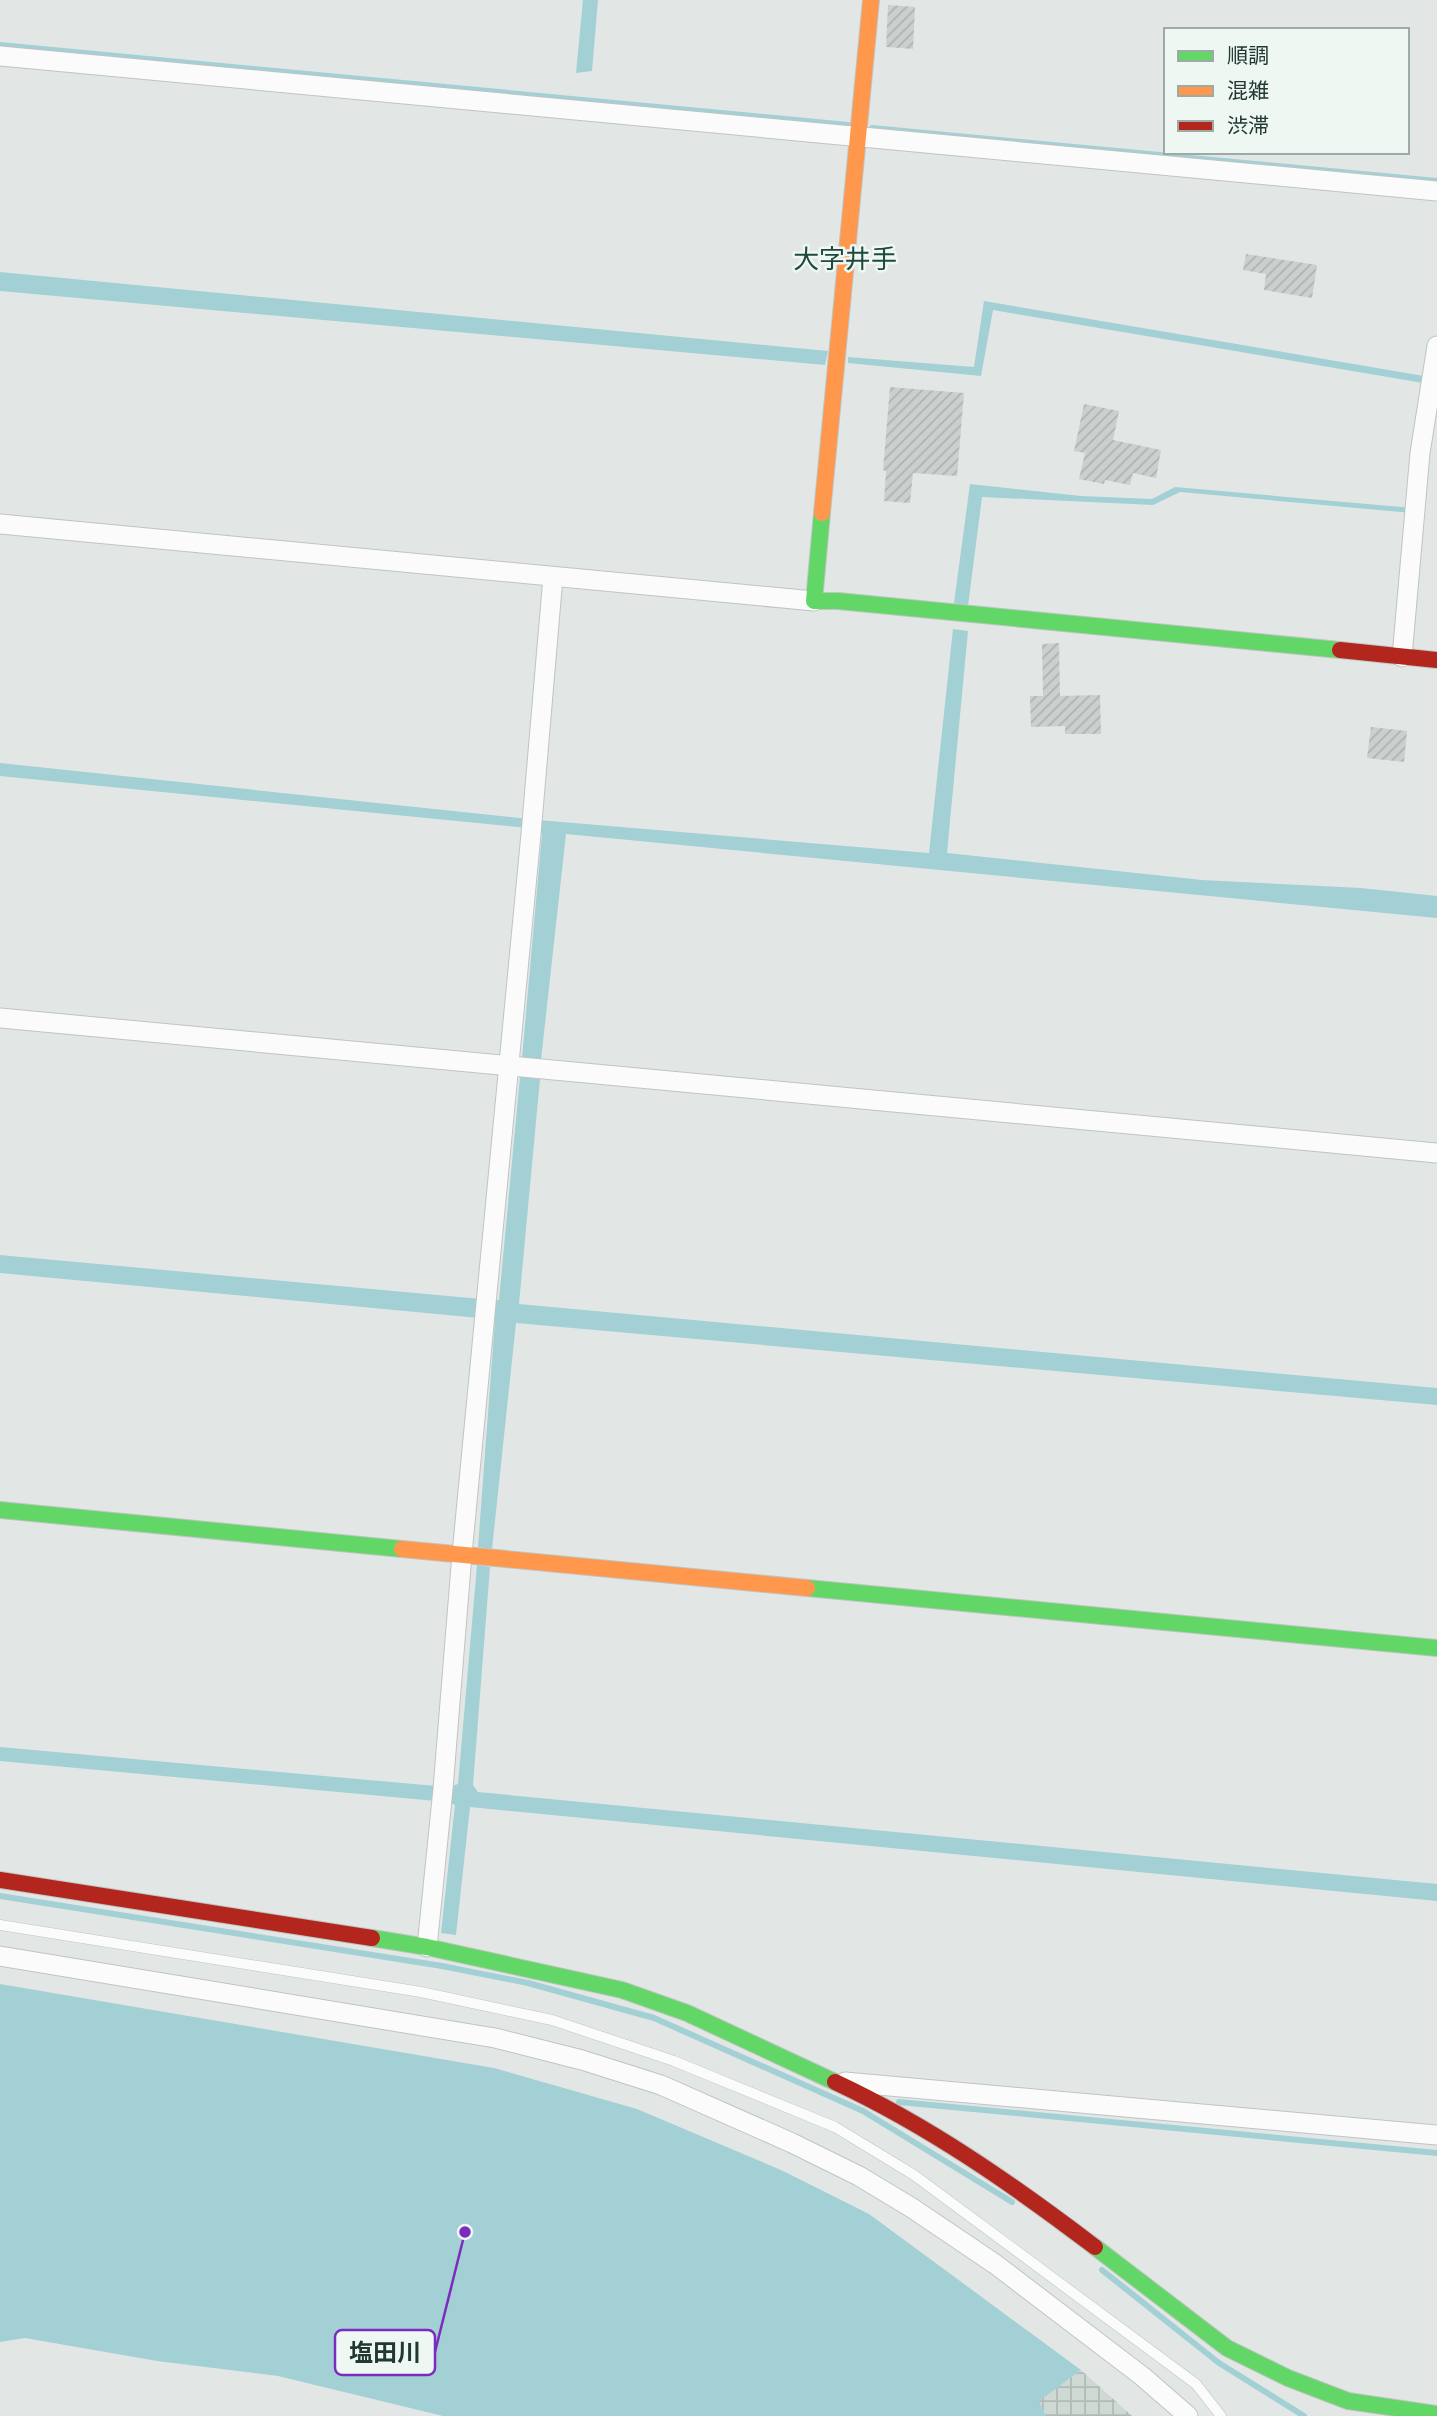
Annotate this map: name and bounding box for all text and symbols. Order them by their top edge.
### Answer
legend [1164,28,1409,154]
text: 順調 [1227,41,1269,70]
text: 混雑 [1227,76,1269,105]
text: 渋滞 [1227,111,1269,140]
district label: 大字井手 [793,241,897,276]
callout: 塩田川 [335,2330,435,2375]
text: 塩田川 [349,2336,421,2368]

